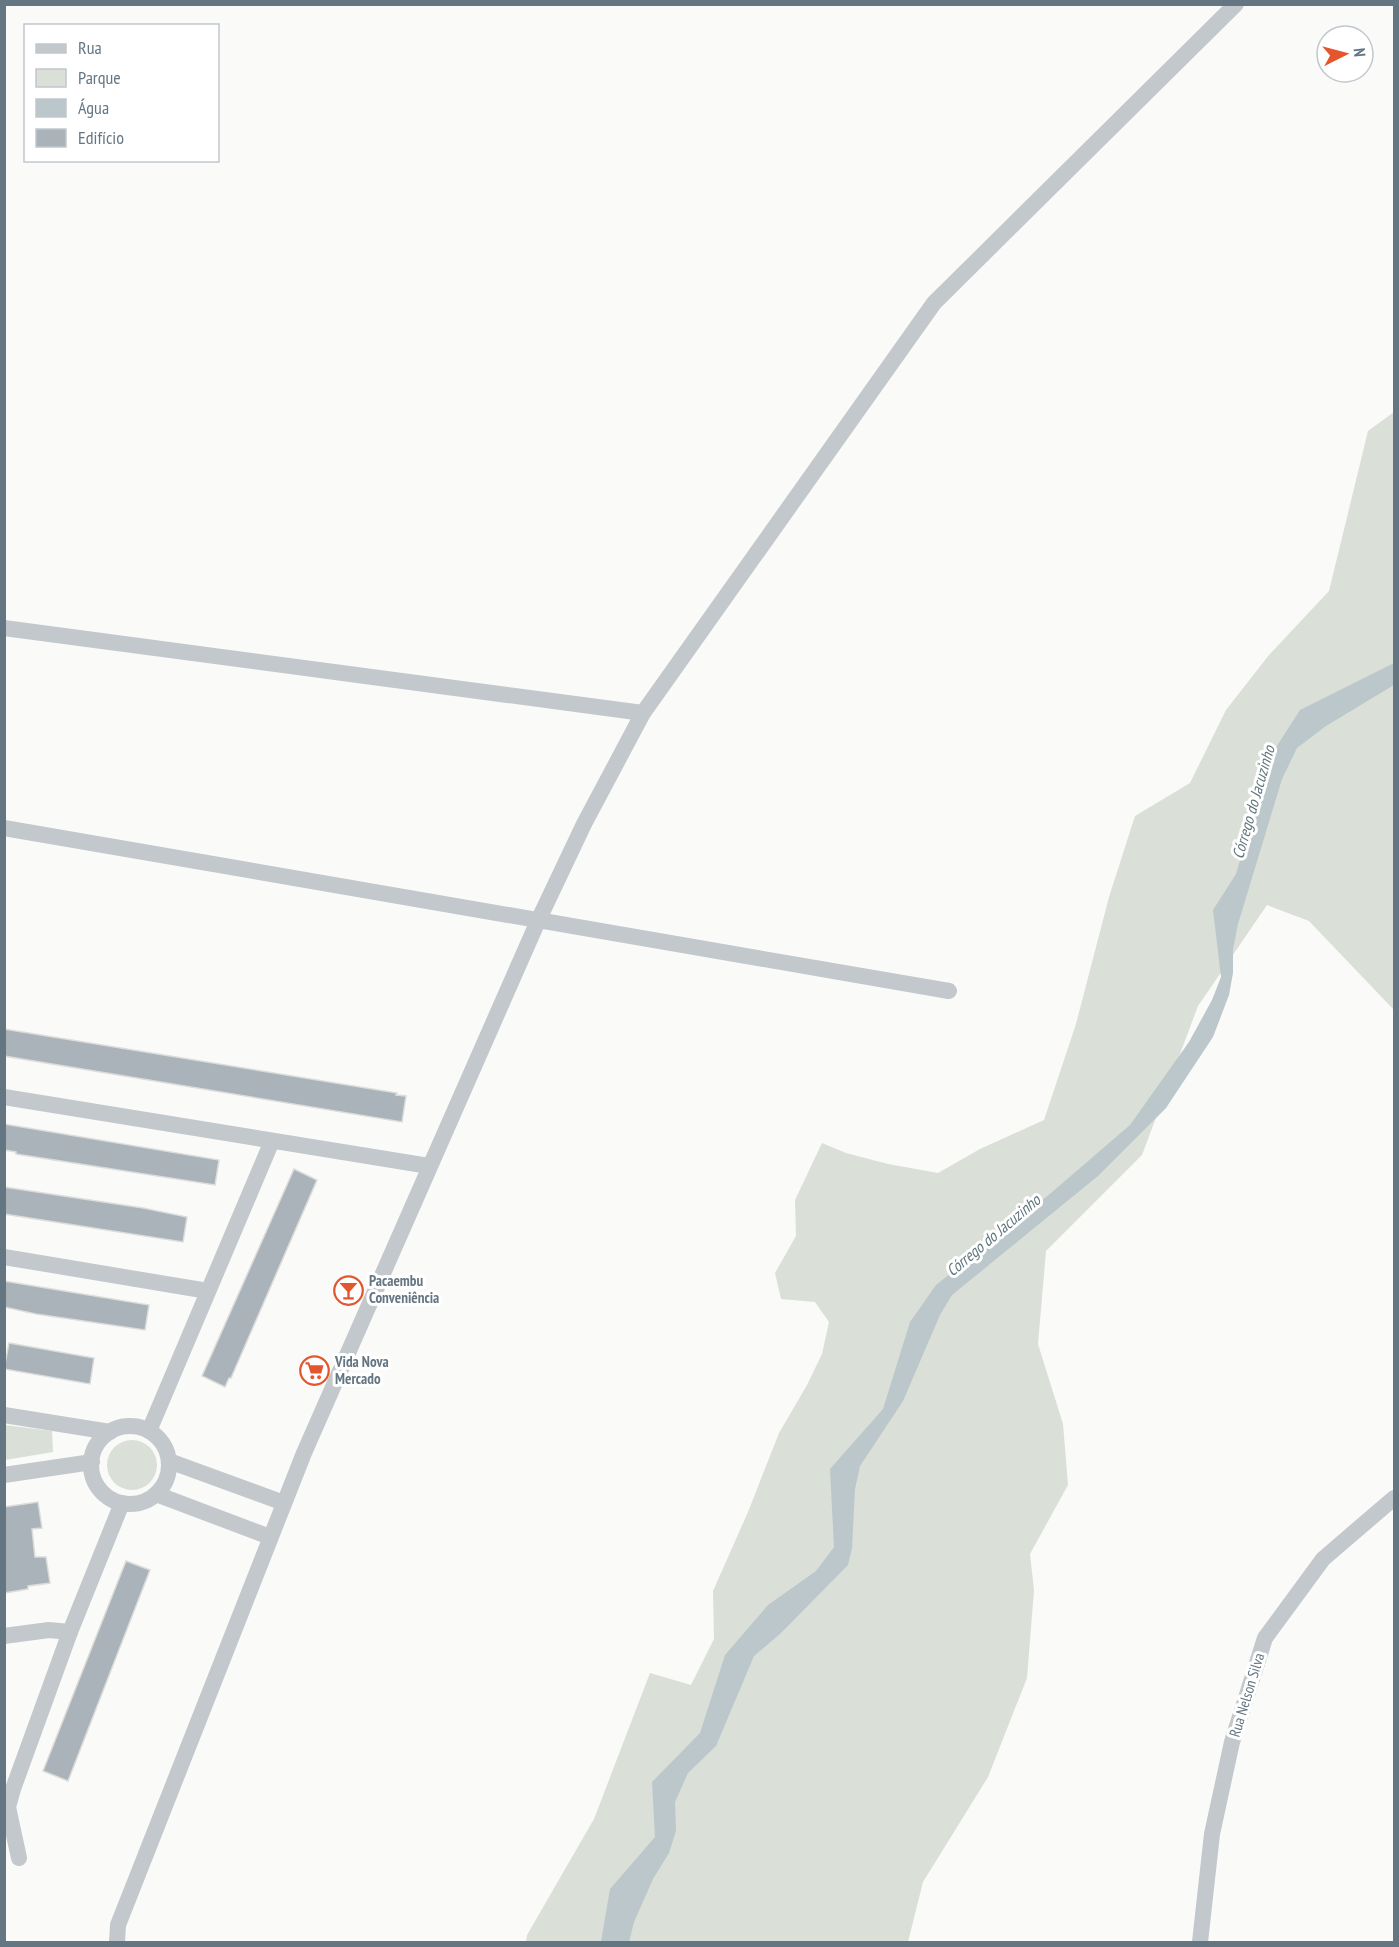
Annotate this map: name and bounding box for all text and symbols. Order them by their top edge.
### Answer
legend [24,24,219,162]
north arrow [1315,24,1375,84]
text: Rua [78,36,102,59]
text: N [1350,47,1370,58]
text: Parque [78,66,121,89]
text: Água [78,96,109,119]
text: Edifício [78,126,124,149]
water label: Córrego do Jacuzinho [1227,742,1279,861]
water label: Córrego do Jacuzinho [942,1189,1045,1280]
place label: Pacaembu Conveniência [369,1271,439,1307]
bar icon: Pacaembu Conveniência [332,1274,364,1306]
place label: Vida Nova Mercado [334,1352,389,1388]
supermarket icon: Vida Nova Mercado [298,1355,330,1387]
street label: Rua Nelson Silva [1225,1650,1268,1739]

